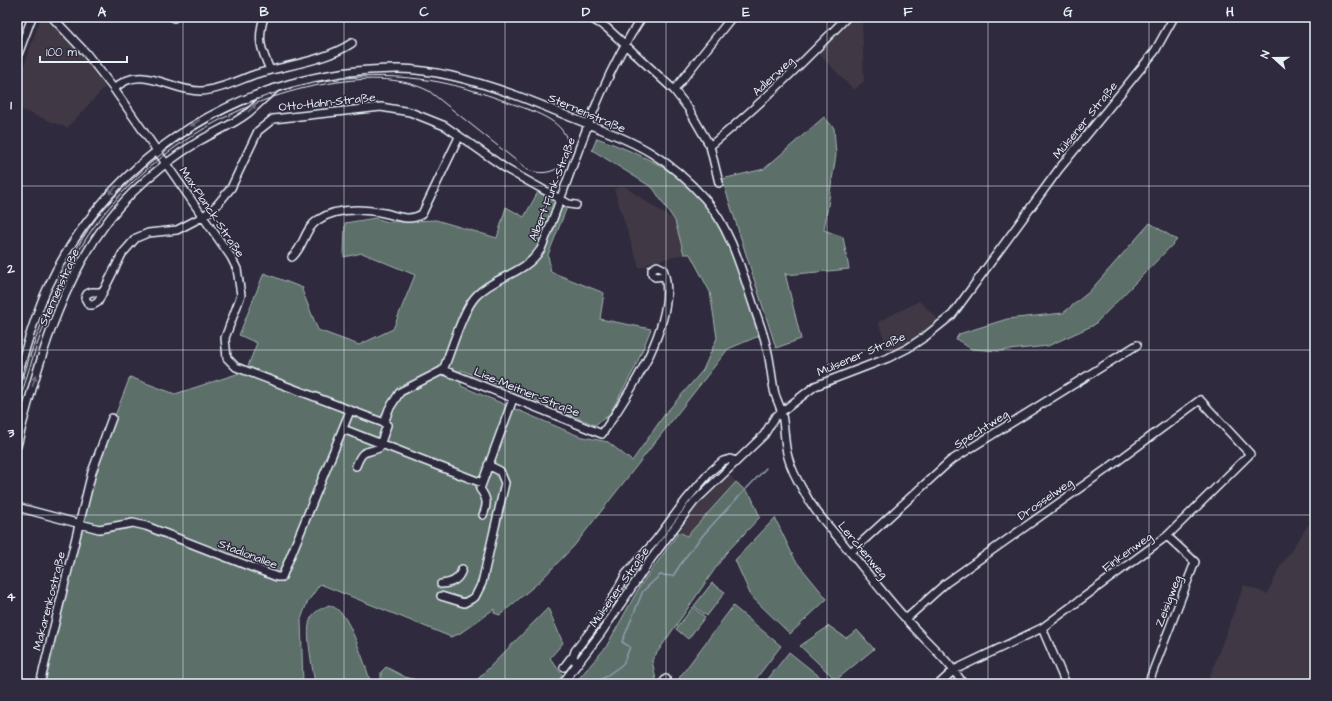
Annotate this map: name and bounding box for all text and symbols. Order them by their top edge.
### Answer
text: A [98,3,107,21]
text: B [259,3,269,21]
text: C [419,3,429,21]
text: D [582,3,591,21]
text: E [742,3,750,21]
text: F [903,3,913,21]
text: G [1063,3,1073,21]
text: H [1226,3,1234,21]
scale bar [40,38,127,64]
north arrow [1254,38,1294,78]
text: 100 m [46,44,77,61]
text: N [1257,49,1273,61]
street label: Adlerweg [749,53,799,101]
street label: Mülsener Straße [1049,78,1122,162]
street label: Otto-Hahn-Straße [278,89,377,116]
street label: Sternenstraße [545,89,629,138]
text: 1 [10,96,12,114]
one-way arrow [248,103,257,113]
one-way arrow [189,120,201,127]
street label: Albert-Funk-Straße [525,134,580,243]
street label: Max-Planck-Straße [175,164,249,261]
one-way arrow [108,185,118,195]
street label: Sternenstraße [35,245,84,328]
text: 2 [6,260,15,278]
street label: Mülsener Straße [814,328,909,381]
street label: Lise-Meitner-Straße [471,363,583,422]
one-way arrow [31,375,37,387]
street label: Spechtweg [951,406,1012,454]
text: 3 [7,424,15,442]
street label: Drosselweg [1014,474,1077,526]
street label: Lerchenweg [833,518,892,583]
street label: Finkenweg [1099,528,1156,577]
street label: Stadionallee [216,535,280,574]
street label: Mülsener Straße [585,543,654,631]
street label: Makarenkostraße [29,549,70,652]
street label: Zeisigweg [1151,573,1187,630]
text: 4 [7,588,16,606]

